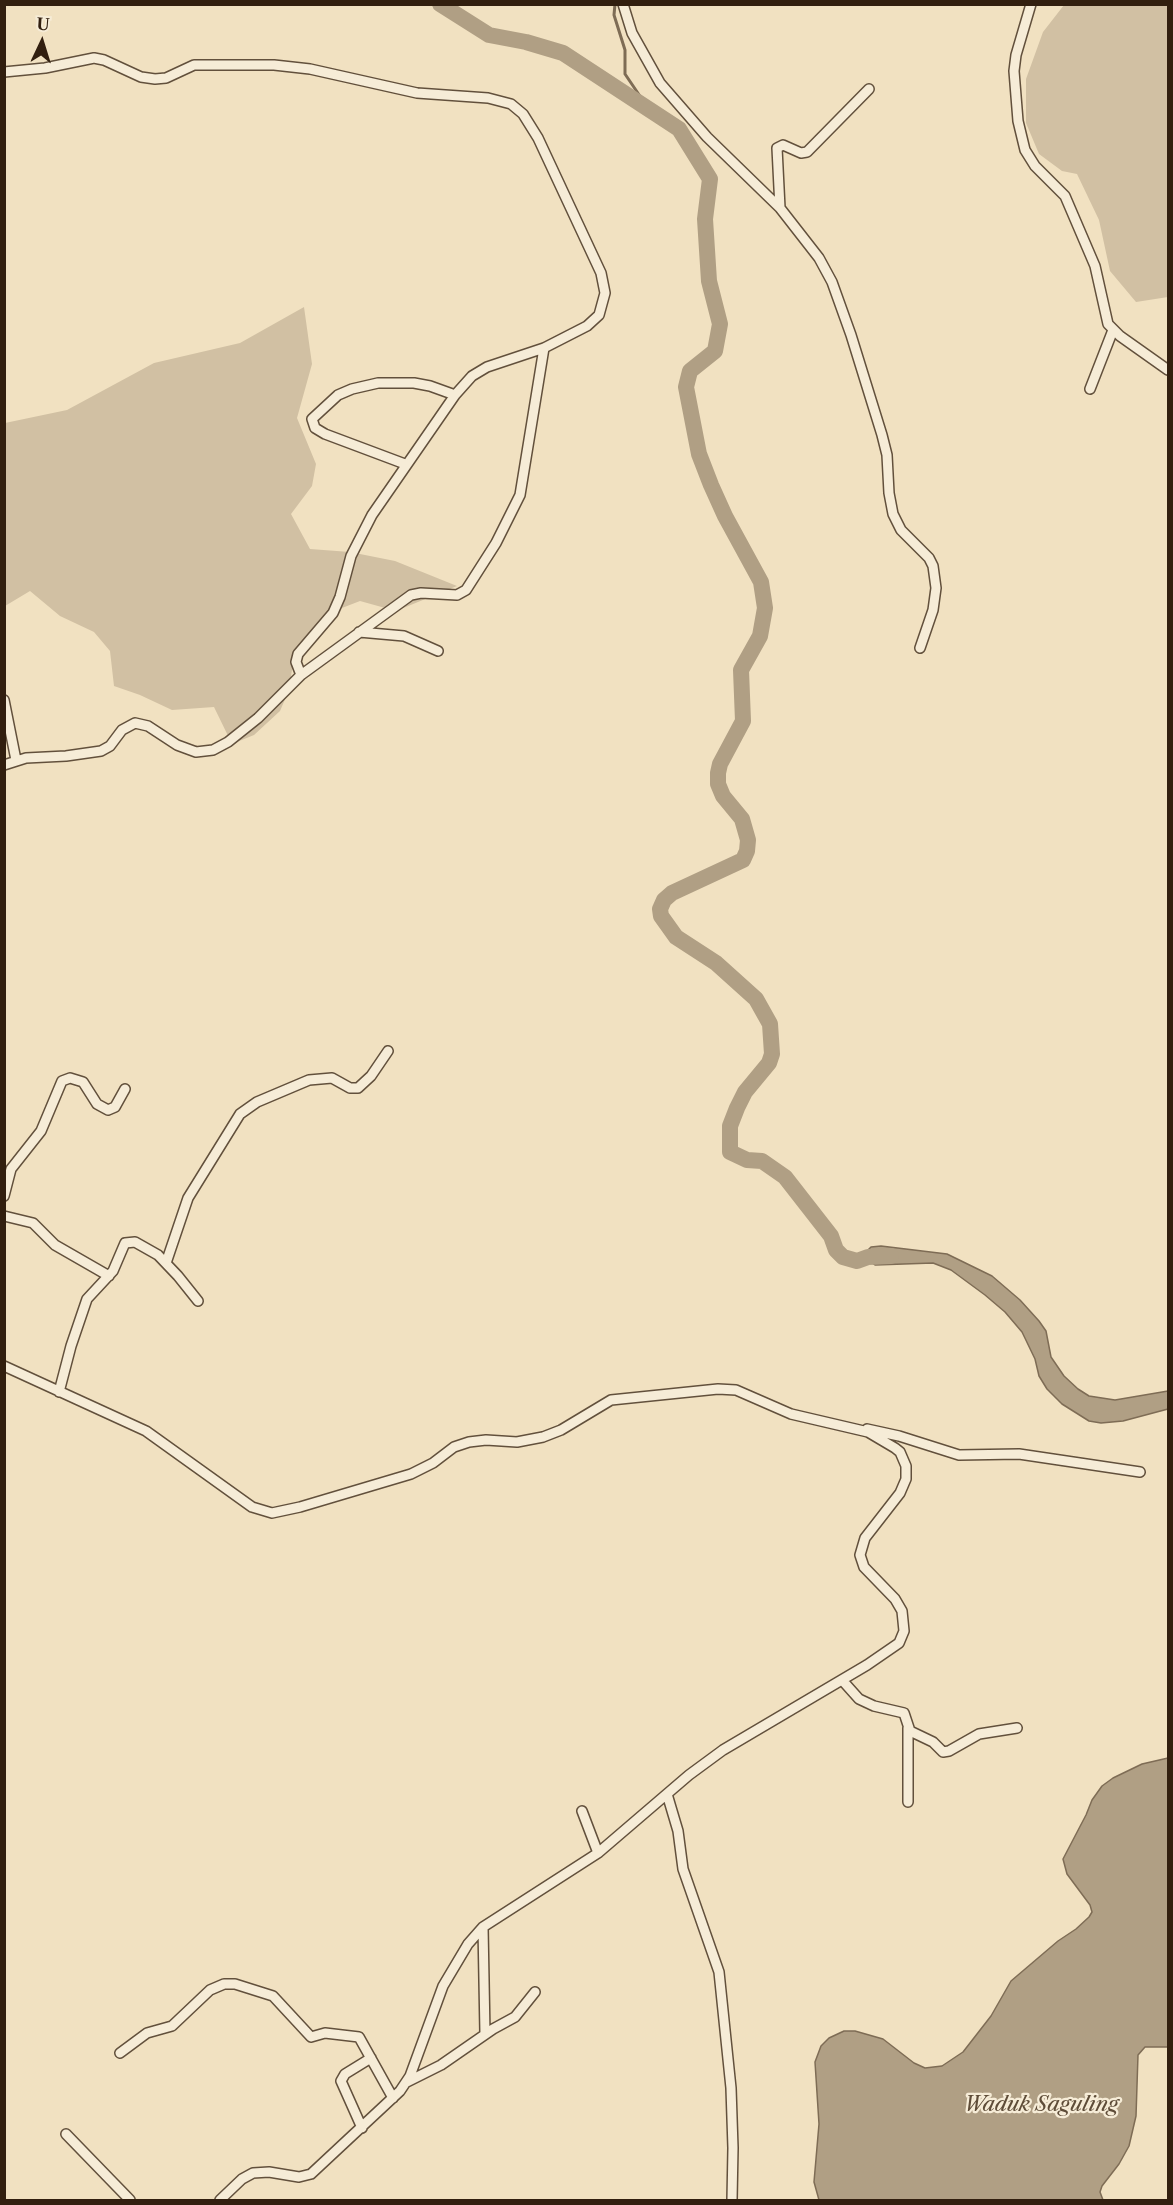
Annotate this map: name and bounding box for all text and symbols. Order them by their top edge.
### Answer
north arrow [12,12,72,72]
text: U [36,14,50,34]
water label: Waduk Saguling [964,2092,1118,2118]

